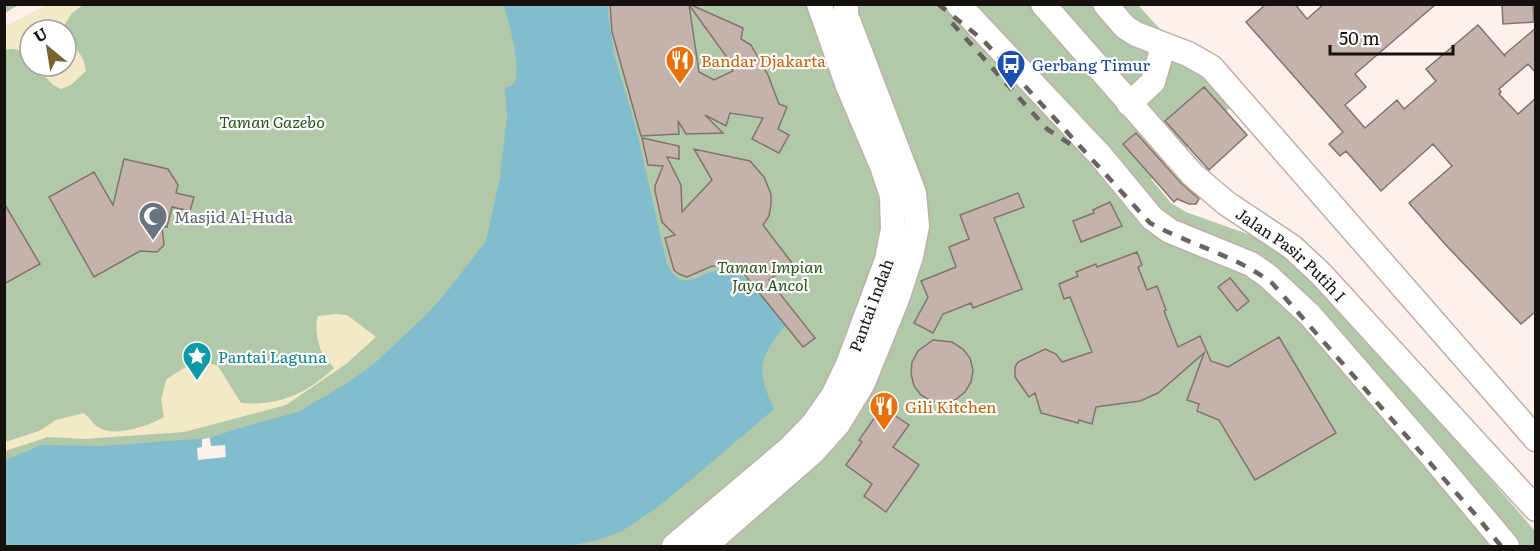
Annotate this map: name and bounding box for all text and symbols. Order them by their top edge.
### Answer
north arrow [18,18,78,78]
scale bar [1330,18,1453,56]
text: U [29,20,52,48]
text: 50 m [1339,24,1380,51]
restaurant icon: Bandar Djakarta [664,44,696,86]
place label: Bandar Djakarta [701,48,826,72]
bus stop icon: Gerbang Timur [995,48,1027,90]
place label: Gerbang Timur [1032,52,1151,76]
park label: Taman Gazebo [219,109,325,133]
mosque icon: Masjid Al-Huda [137,200,169,242]
street label: Jalan Pasir Putih I [1231,201,1352,306]
place label: Masjid Al-Huda [174,204,294,228]
park label: Taman Impian Jaya Ancol [717,254,823,296]
street label: Pantai Indah [842,255,899,355]
place icon: Pantai Laguna [181,340,213,382]
place label: Pantai Laguna [218,344,327,368]
restaurant icon: Gili Kitchen [868,390,900,432]
place label: Gili Kitchen [905,394,997,418]

